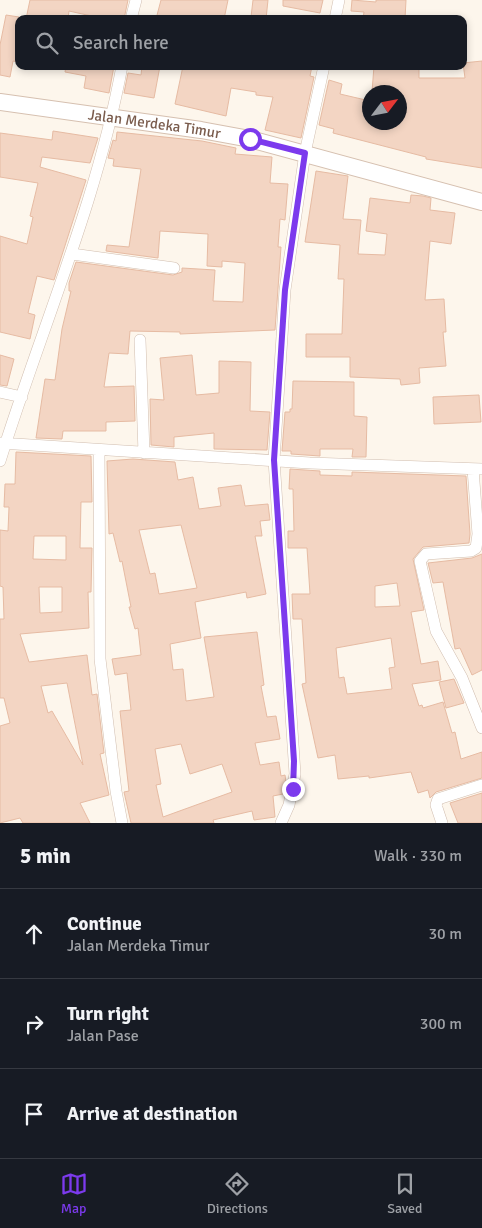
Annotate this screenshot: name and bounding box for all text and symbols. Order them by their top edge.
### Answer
search box [15,15,467,70]
icon: search [33,29,61,57]
text: Search here [73,31,169,55]
north arrow [362,85,407,130]
street label: Jalan Merdeka Timur [87,105,223,143]
route start [239,128,262,151]
route end [282,778,305,801]
text: 5 min [20,843,71,869]
text: Walk · 330 m [374,846,462,866]
text: Continue [67,912,142,936]
icon: ahead [20,920,48,948]
text: 30 m [428,924,462,944]
text: Jalan Merdeka Timur [67,936,209,956]
text: Turn right [67,1002,149,1026]
icon: right [20,1010,48,1038]
text: 300 m [420,1014,462,1034]
text: Jalan Pase [67,1026,139,1046]
icon: arrive [20,1100,48,1128]
text: Arrive at destination [67,1102,238,1126]
tab: Map [60,1170,88,1217]
tab: Directions [207,1170,268,1217]
tab: Saved [387,1170,422,1217]

